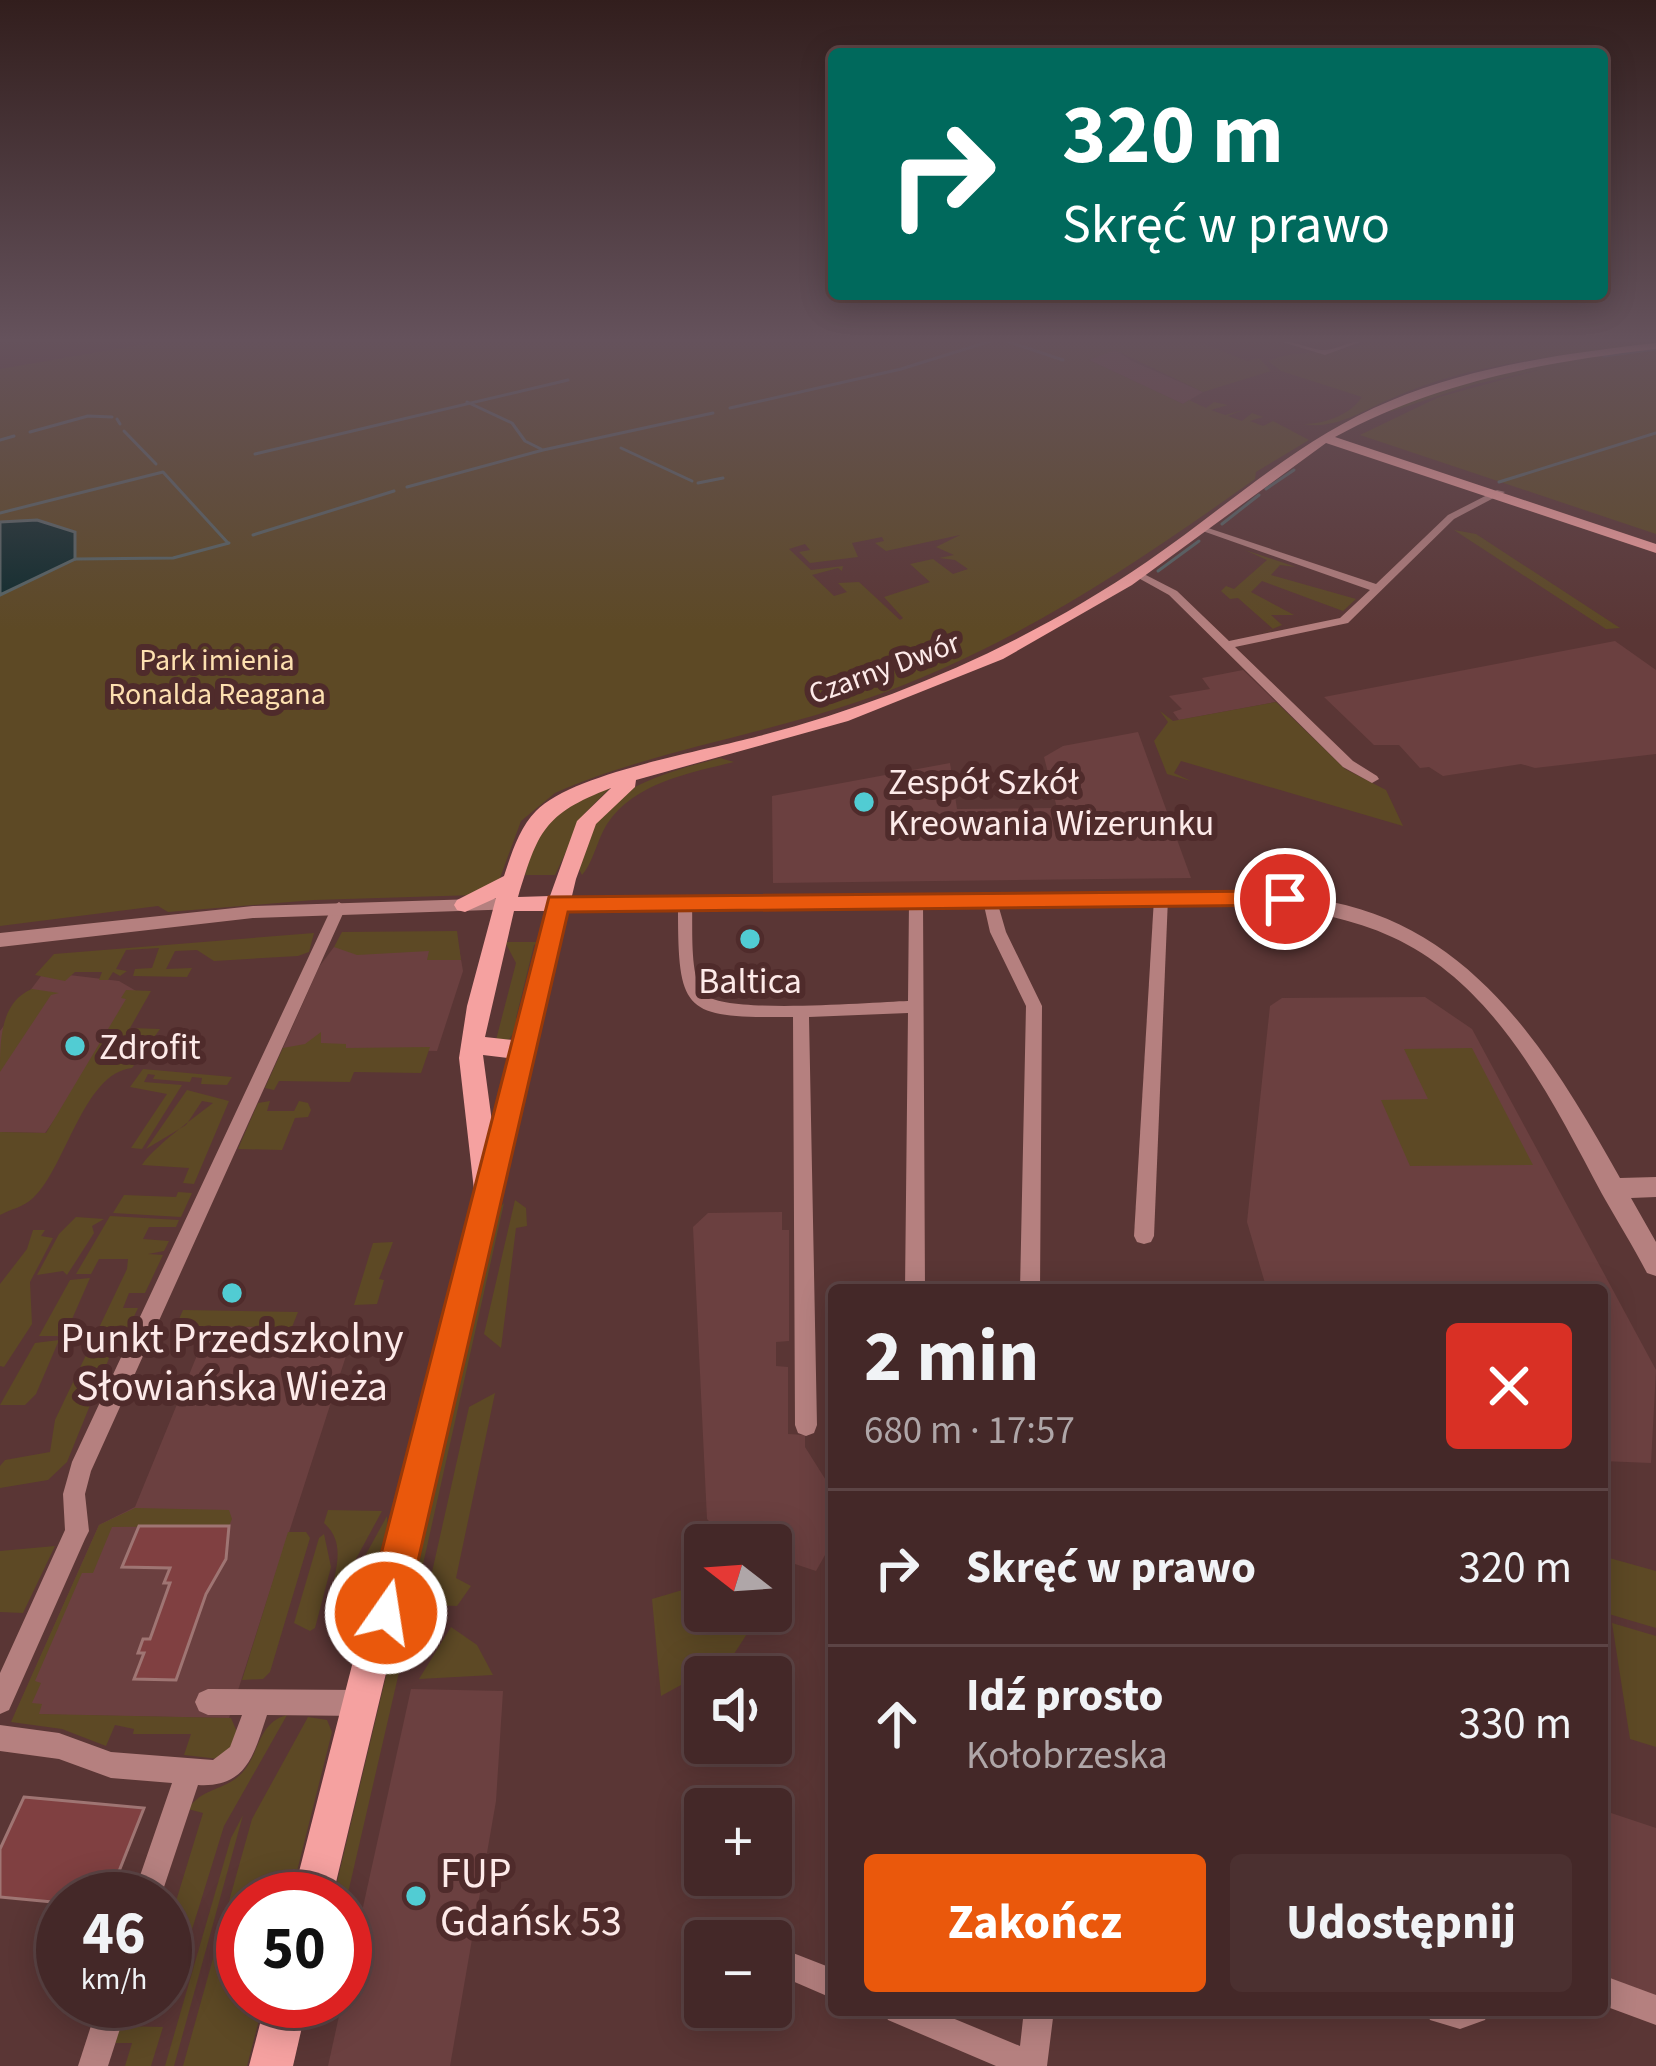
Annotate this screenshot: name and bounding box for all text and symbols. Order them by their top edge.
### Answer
text: 320 m [1062,76,1284,196]
icon: right [864,96,1020,252]
text: Skręć w prawo [1062,187,1390,264]
street label: Czarny Dwór [803,621,966,716]
park label: Park imienia Ronalda Reagana [108,639,326,716]
place label: Zespół Szkół Kreowania Wizerunku [888,757,1214,849]
marker: Zespół Szkół Kreowania Wizerunku [851,789,877,815]
pin [1234,848,1336,950]
icon: arrive [1252,866,1318,932]
marker: Baltica [737,926,763,952]
place label: Baltica [698,956,802,1007]
place label: Zdrofit [99,1022,201,1073]
marker: Zdrofit [62,1033,88,1059]
marker: Punkt Przedszkolny Słowiańska Wieża [219,1280,245,1306]
text: 2 min [864,1306,1039,1409]
place label: Punkt Przedszkolny Słowiańska Wieża [60,1309,404,1417]
button: close [1446,1323,1572,1449]
text: 680 m · 17:57 [864,1403,1075,1459]
north arrow [684,1524,792,1632]
map controls [684,1524,792,2028]
icon: right [864,1535,930,1601]
text: Skręć w prawo [966,1536,1256,1600]
text: 320 m [1459,1536,1572,1600]
position arrow [323,1550,449,1676]
button: sound [684,1656,792,1764]
text: Idź prosto [966,1664,1163,1728]
icon: ahead [864,1691,930,1757]
text: 330 m [1459,1692,1572,1756]
text: Kołobrzeska [966,1728,1168,1784]
button: + [684,1788,792,1896]
place label: FUP Gdańsk 53 [440,1844,622,1952]
button: Zakończ [864,1854,1206,1992]
button: Udostępnij [1230,1854,1572,1992]
speed limit sign: 50 [216,1872,372,2028]
marker: FUP Gdańsk 53 [403,1883,429,1909]
text: 46 [82,1892,146,1977]
button: − [684,1920,792,2028]
text: km/h [81,1958,147,2001]

